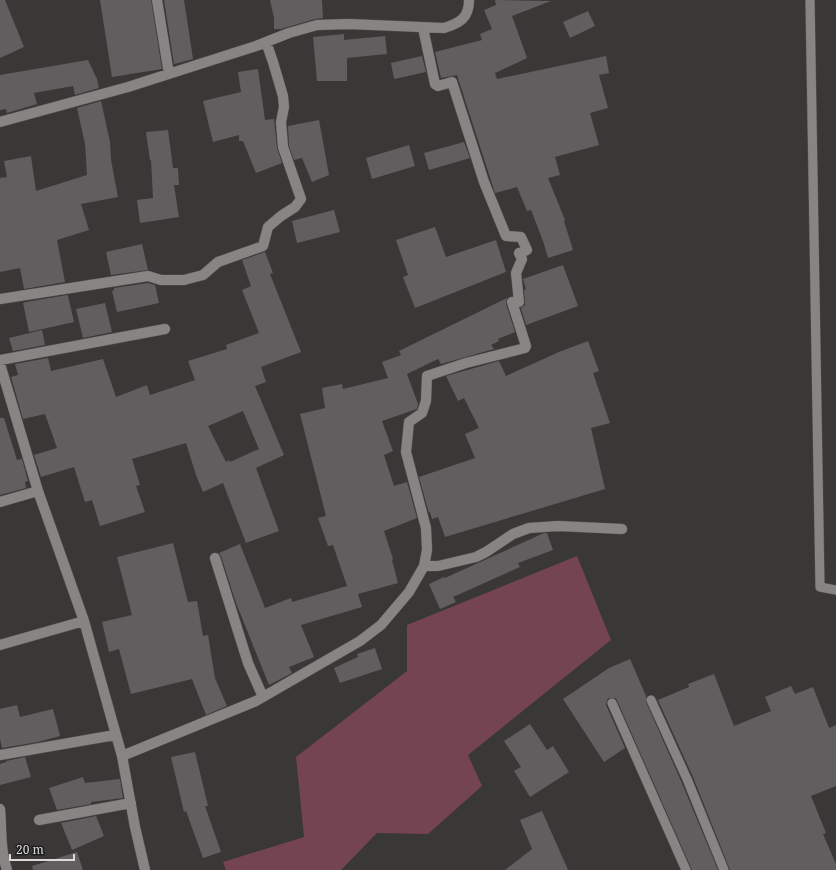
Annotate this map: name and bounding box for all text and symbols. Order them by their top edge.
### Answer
scale bar [10,836,74,862]
text: 20 m [16,841,44,858]

